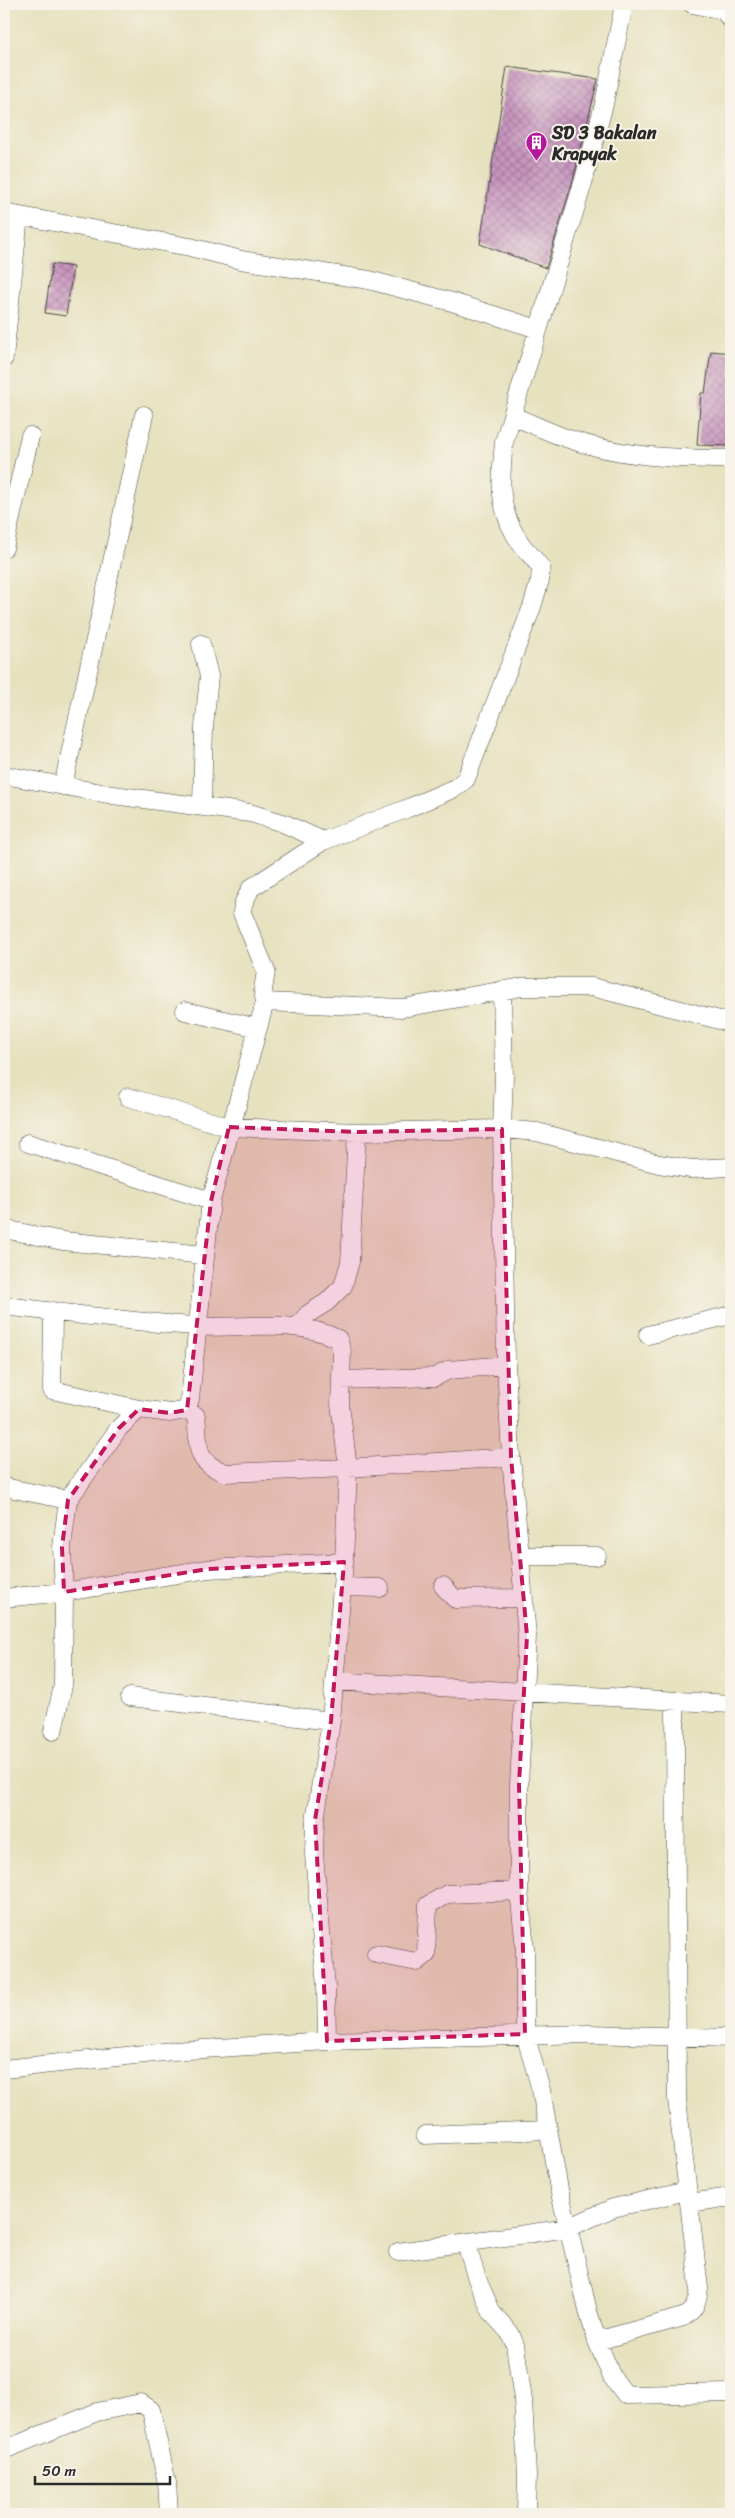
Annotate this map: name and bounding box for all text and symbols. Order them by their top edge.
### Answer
place label: SD 3 Bakalan Krapyak [551,117,657,170]
building icon: SD 3 Bakalan Krapyak [524,131,548,162]
scale bar [35,2453,170,2485]
text: 50 m [42,2458,77,2484]

